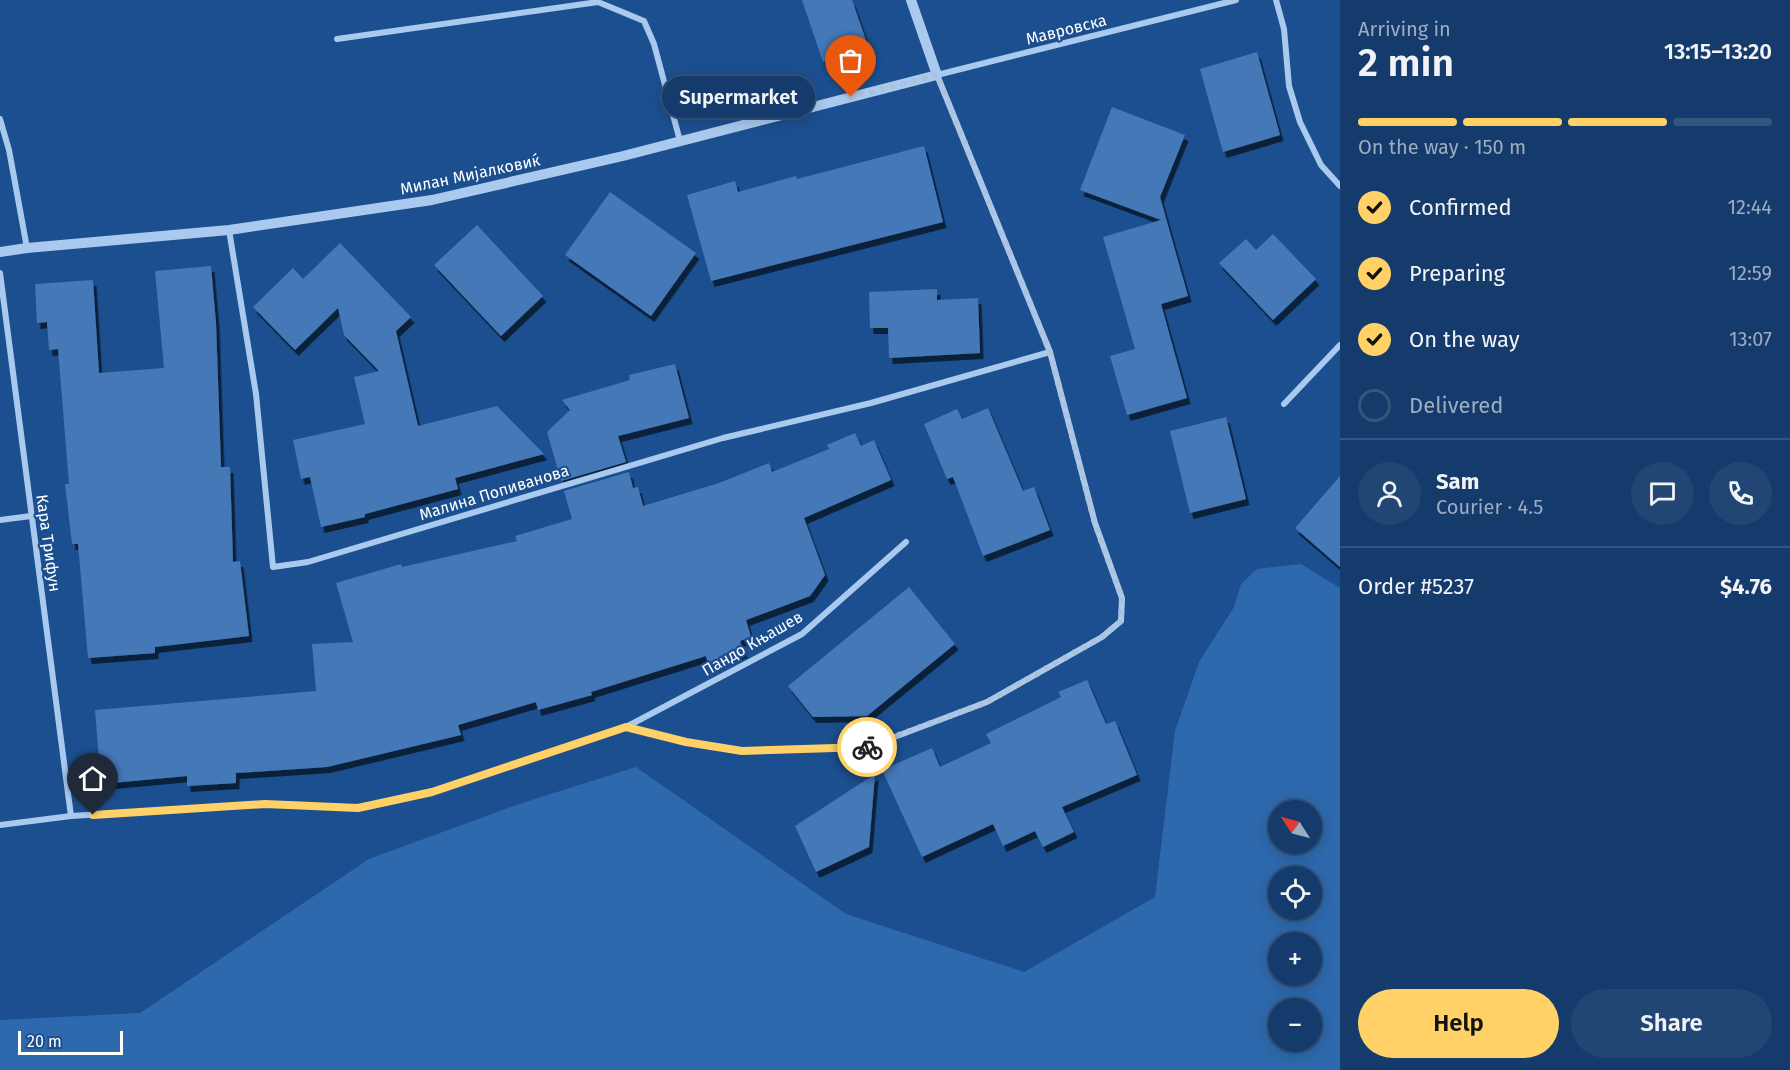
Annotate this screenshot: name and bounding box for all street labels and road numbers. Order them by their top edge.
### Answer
street label: Мавровска [1024,10,1108,49]
street label: Милан Мијалковиќ [398,150,542,199]
street label: Малина Попиванова [417,461,571,524]
street label: Кара Трифун [32,493,65,593]
street label: Пандо Књашев [699,607,806,680]

